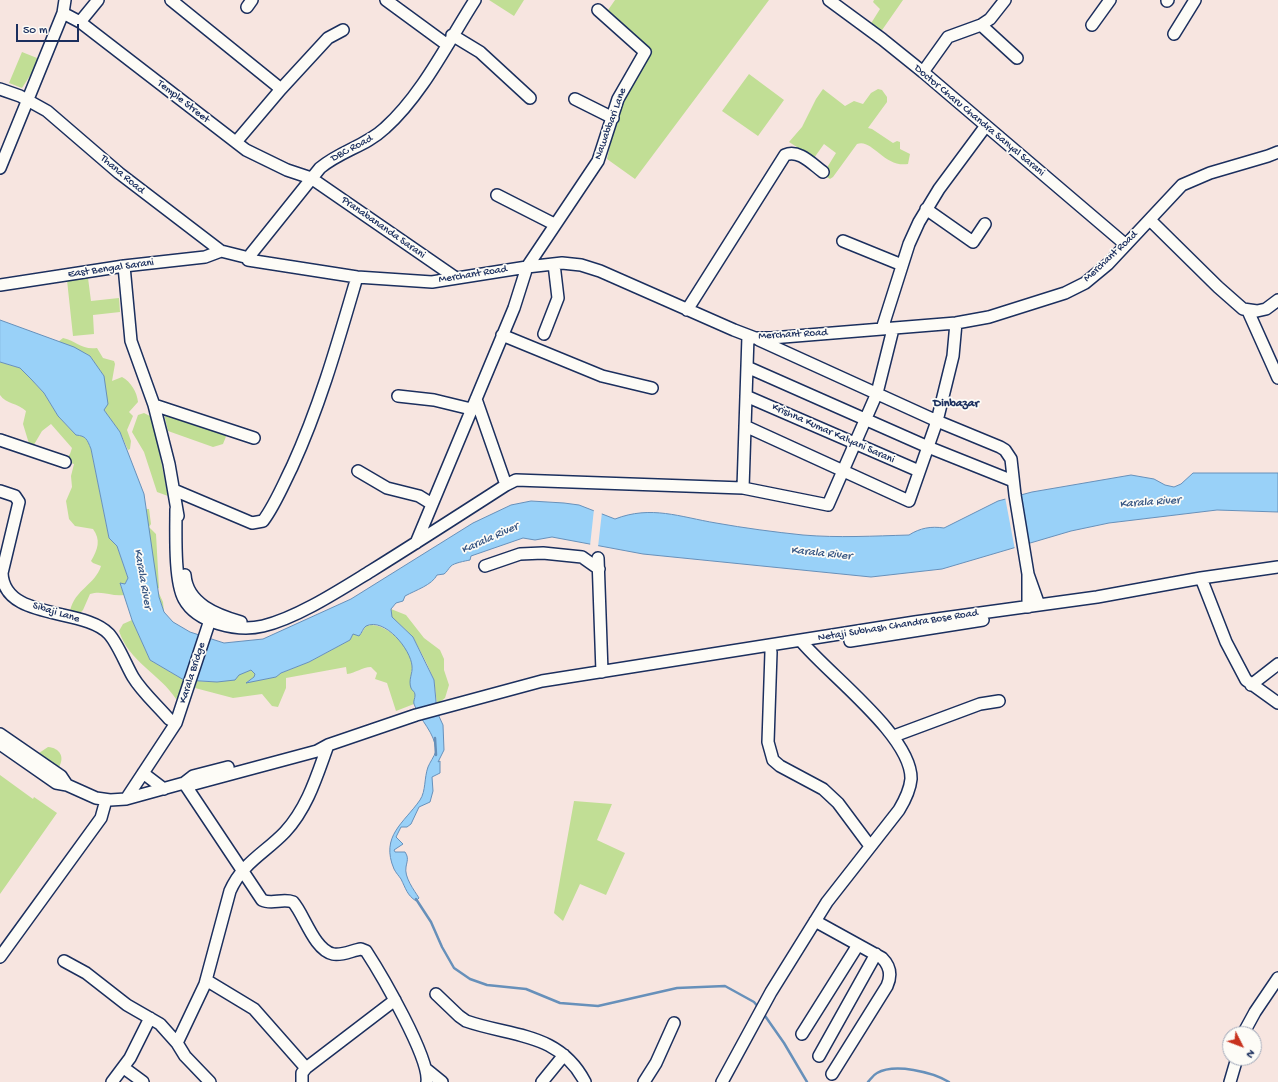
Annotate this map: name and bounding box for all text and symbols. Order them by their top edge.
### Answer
scale bar [18,16,81,42]
text: 50 m [23,24,48,38]
street label: Doctor Charu Chandra Sanyal Sarani [911,62,1047,180]
street label: Temple Street [154,77,212,127]
street label: Nawabbari Lane [592,86,630,162]
street label: DBC Road [329,133,375,165]
street label: Thana Road [97,153,147,197]
street label: Pranabananda Sarani [338,194,428,262]
street label: Merchant Road [1081,229,1141,285]
street label: East Bengal Sarani [67,256,155,282]
street label: Merchant Road [438,263,508,287]
street label: Merchant Road [758,327,828,343]
district label: Dinbazar [933,397,979,411]
street label: Krishna Kumar Kalyani Sarani [770,401,896,467]
water label: Karala River [1119,494,1181,512]
water label: Karala River [459,520,521,558]
water label: Karala River [790,544,852,564]
water label: Karala River [130,548,154,610]
street label: Sibaji Lane [31,600,81,626]
street label: Netaji Subhash Chandra Bose Road [817,607,979,645]
street label: Karala Bridge [177,641,209,705]
north arrow [1222,1026,1262,1066]
text: N [1243,1047,1257,1060]

